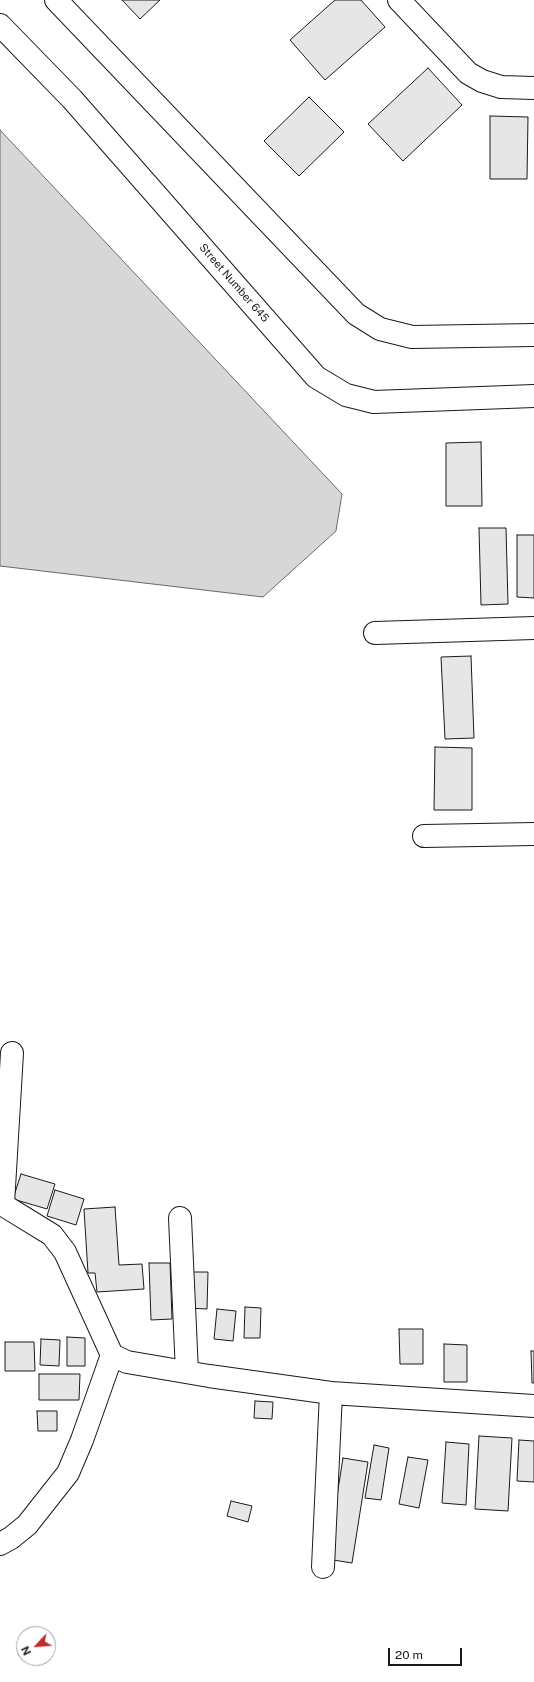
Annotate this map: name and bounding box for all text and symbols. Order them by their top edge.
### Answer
street label: Street Number 645 [196,241,272,325]
north arrow [16,1626,56,1666]
scale bar [390,1640,464,1666]
text: N [19,1644,33,1657]
text: 20 m [395,1648,423,1662]

